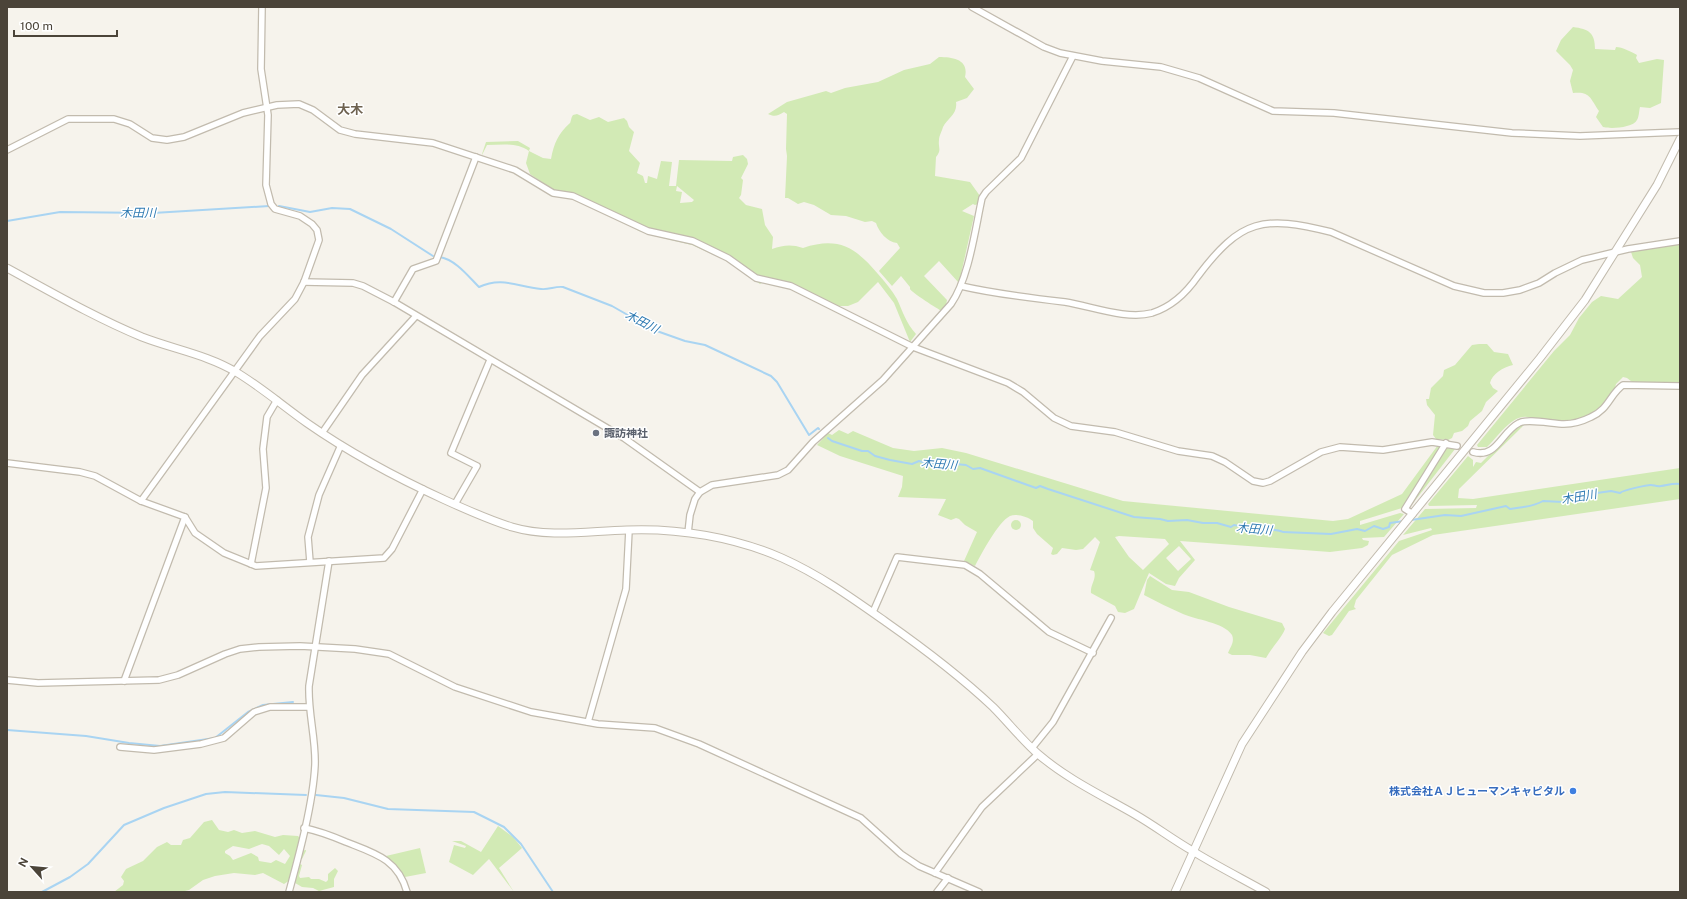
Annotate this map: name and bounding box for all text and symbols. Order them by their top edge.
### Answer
scale bar [14,12,117,38]
text: 100 m [20,19,53,33]
district label: 大木 [337,102,364,117]
water label: 木田川 [120,206,158,220]
water label: 木田川 [623,308,663,337]
place label: 諏訪神社 [604,427,648,439]
marker: 諏訪神社 [591,428,601,438]
water label: 木田川 [920,455,960,473]
water label: 木田川 [1560,487,1600,507]
water label: 木田川 [1235,520,1275,538]
place label: 株式会社ＡＪヒューマンキャピタル [1389,785,1565,797]
marker: 株式会社ＡＪヒューマンキャピタル [1568,786,1578,796]
north arrow [12,847,52,887]
text: N [16,856,30,869]

